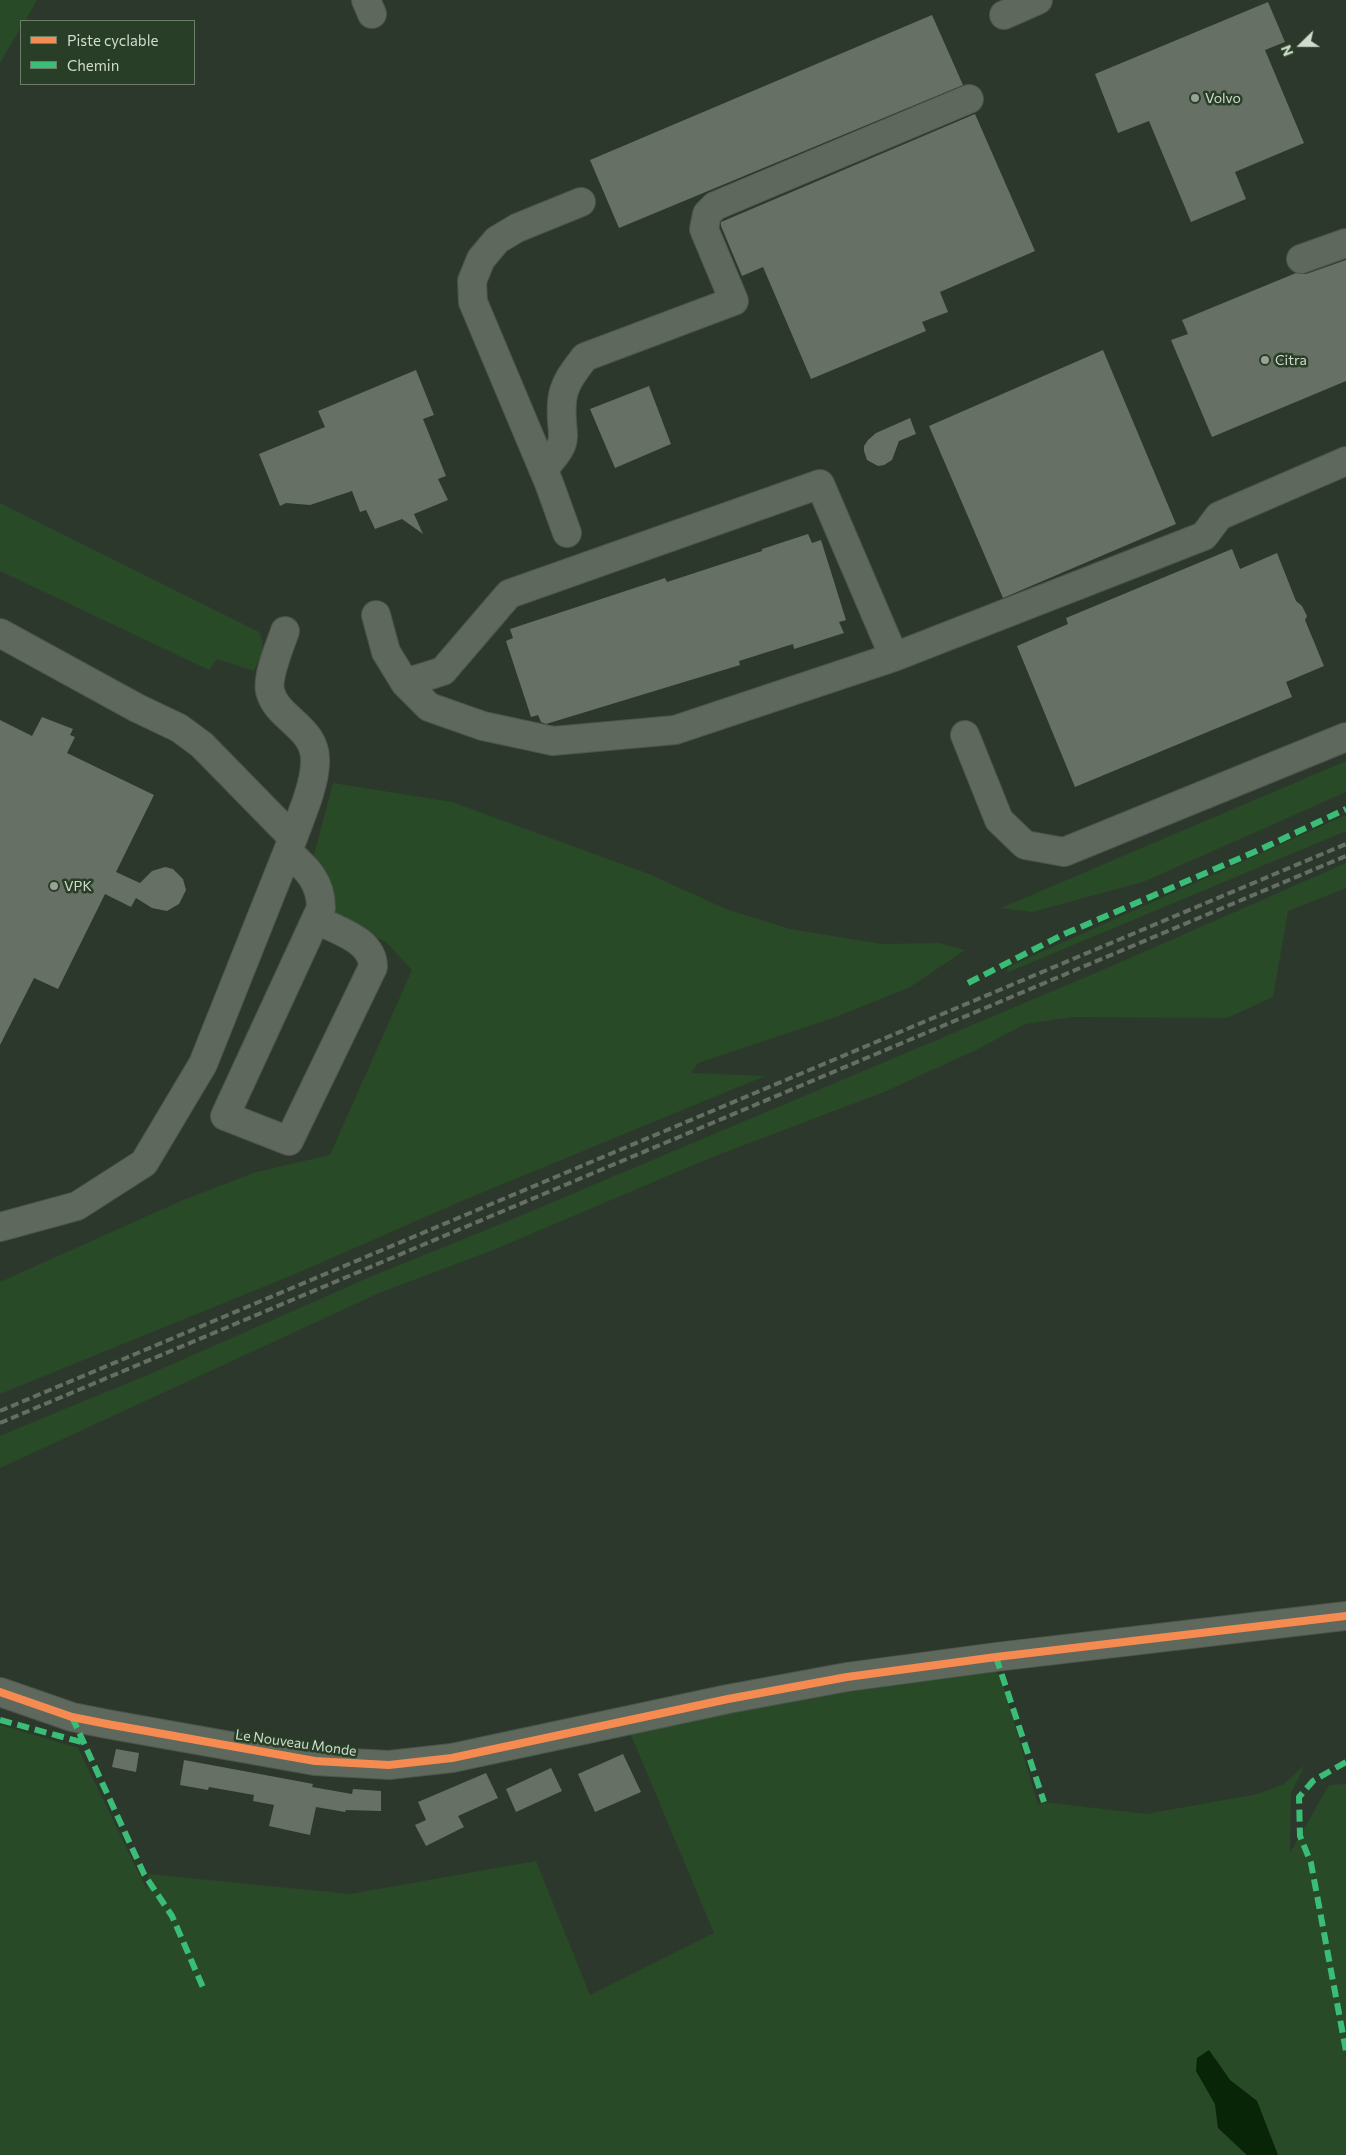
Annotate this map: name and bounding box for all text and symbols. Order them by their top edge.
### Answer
legend [20,20,195,85]
north arrow [1276,20,1326,70]
text: Piste cyclable [67,31,158,49]
text: N [1277,43,1296,59]
text: Chemin [67,56,119,74]
place label: Volvo [1205,90,1241,106]
marker: Volvo [1189,92,1201,104]
place label: Citra [1275,352,1307,368]
marker: Citra [1259,354,1271,366]
place label: VPK [64,878,92,894]
marker: VPK [48,880,60,892]
street label: Le Nouveau Monde [234,1726,358,1760]

